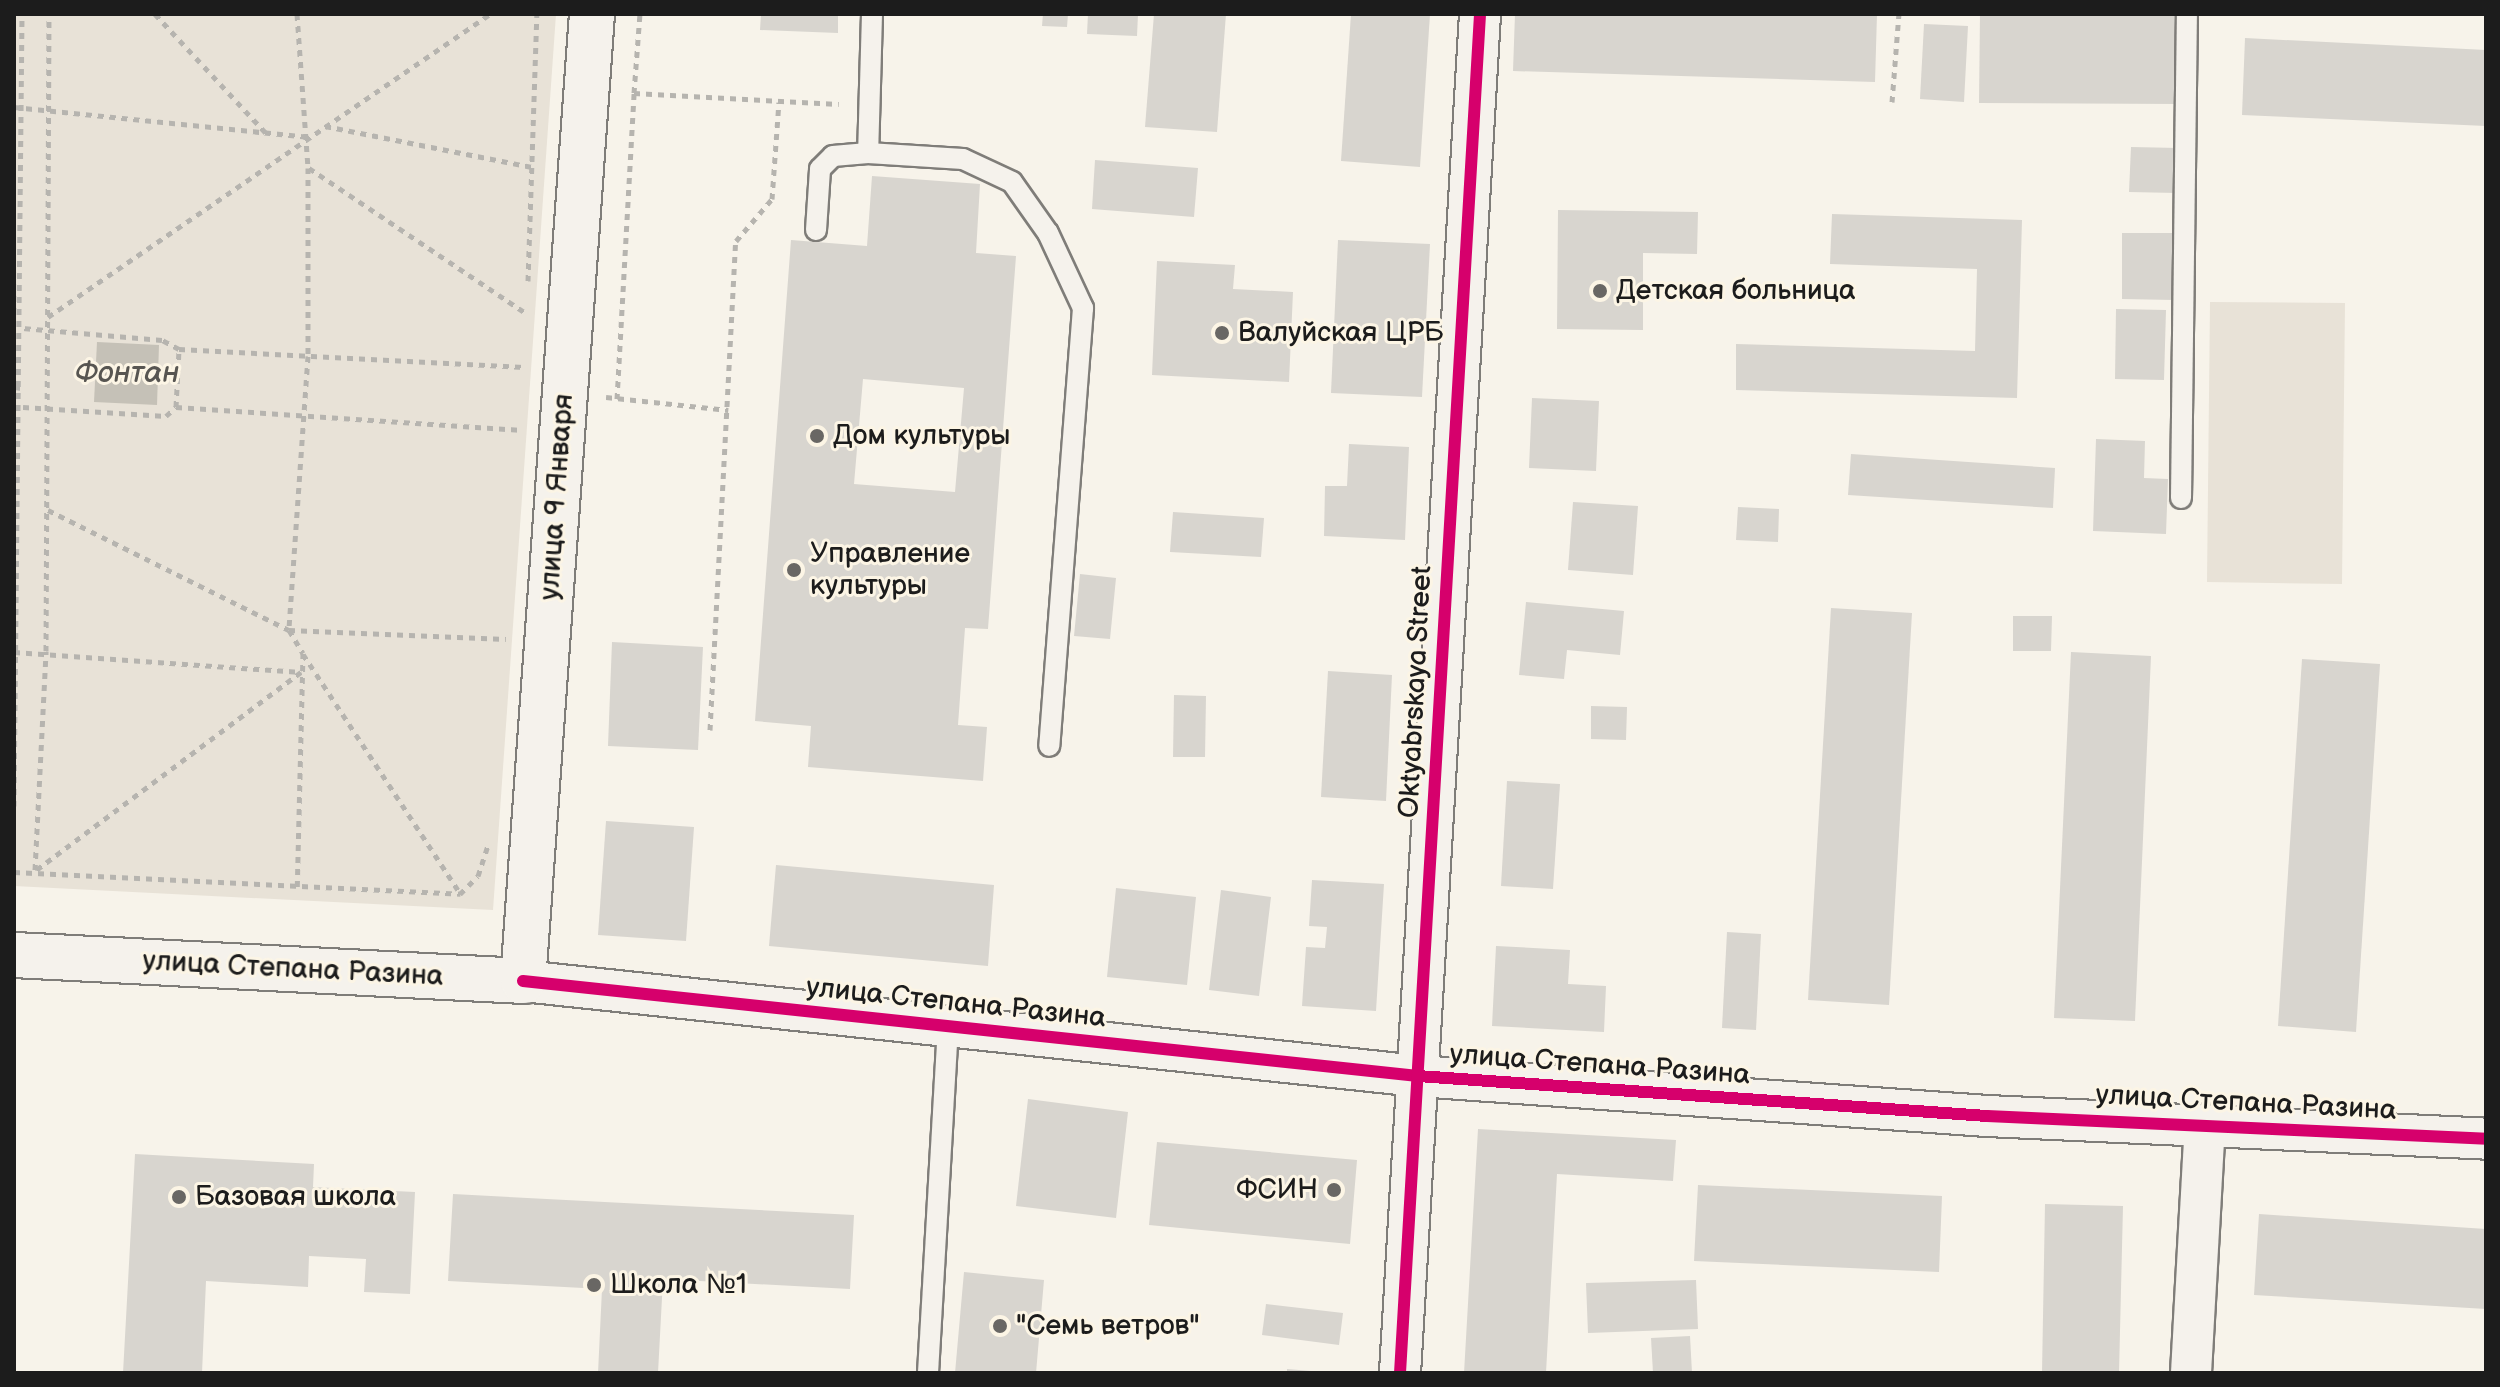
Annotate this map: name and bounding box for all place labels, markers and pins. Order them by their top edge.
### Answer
place label: Детская больница [1616,274,1856,308]
marker: Детская больница [1591,282,1609,300]
place label: Валуйская ЦРБ [1238,316,1443,350]
marker: Валуйская ЦРБ [1213,324,1231,342]
place label: Дом культуры [833,419,1010,453]
marker: Дом культуры [808,427,826,445]
place label: Управление культуры [810,537,970,603]
marker: Управление культуры [785,561,803,579]
place label: ФСИН [1236,1173,1318,1207]
place label: Базовая школа [195,1180,396,1214]
marker: ФСИН [1325,1181,1343,1199]
marker: Базовая школа [170,1188,188,1206]
place label: Школа №1 [610,1268,747,1302]
marker: Школа №1 [585,1276,603,1294]
place label: "Семь ветров" [1016,1309,1200,1343]
marker: "Семь ветров" [991,1317,1009,1335]

